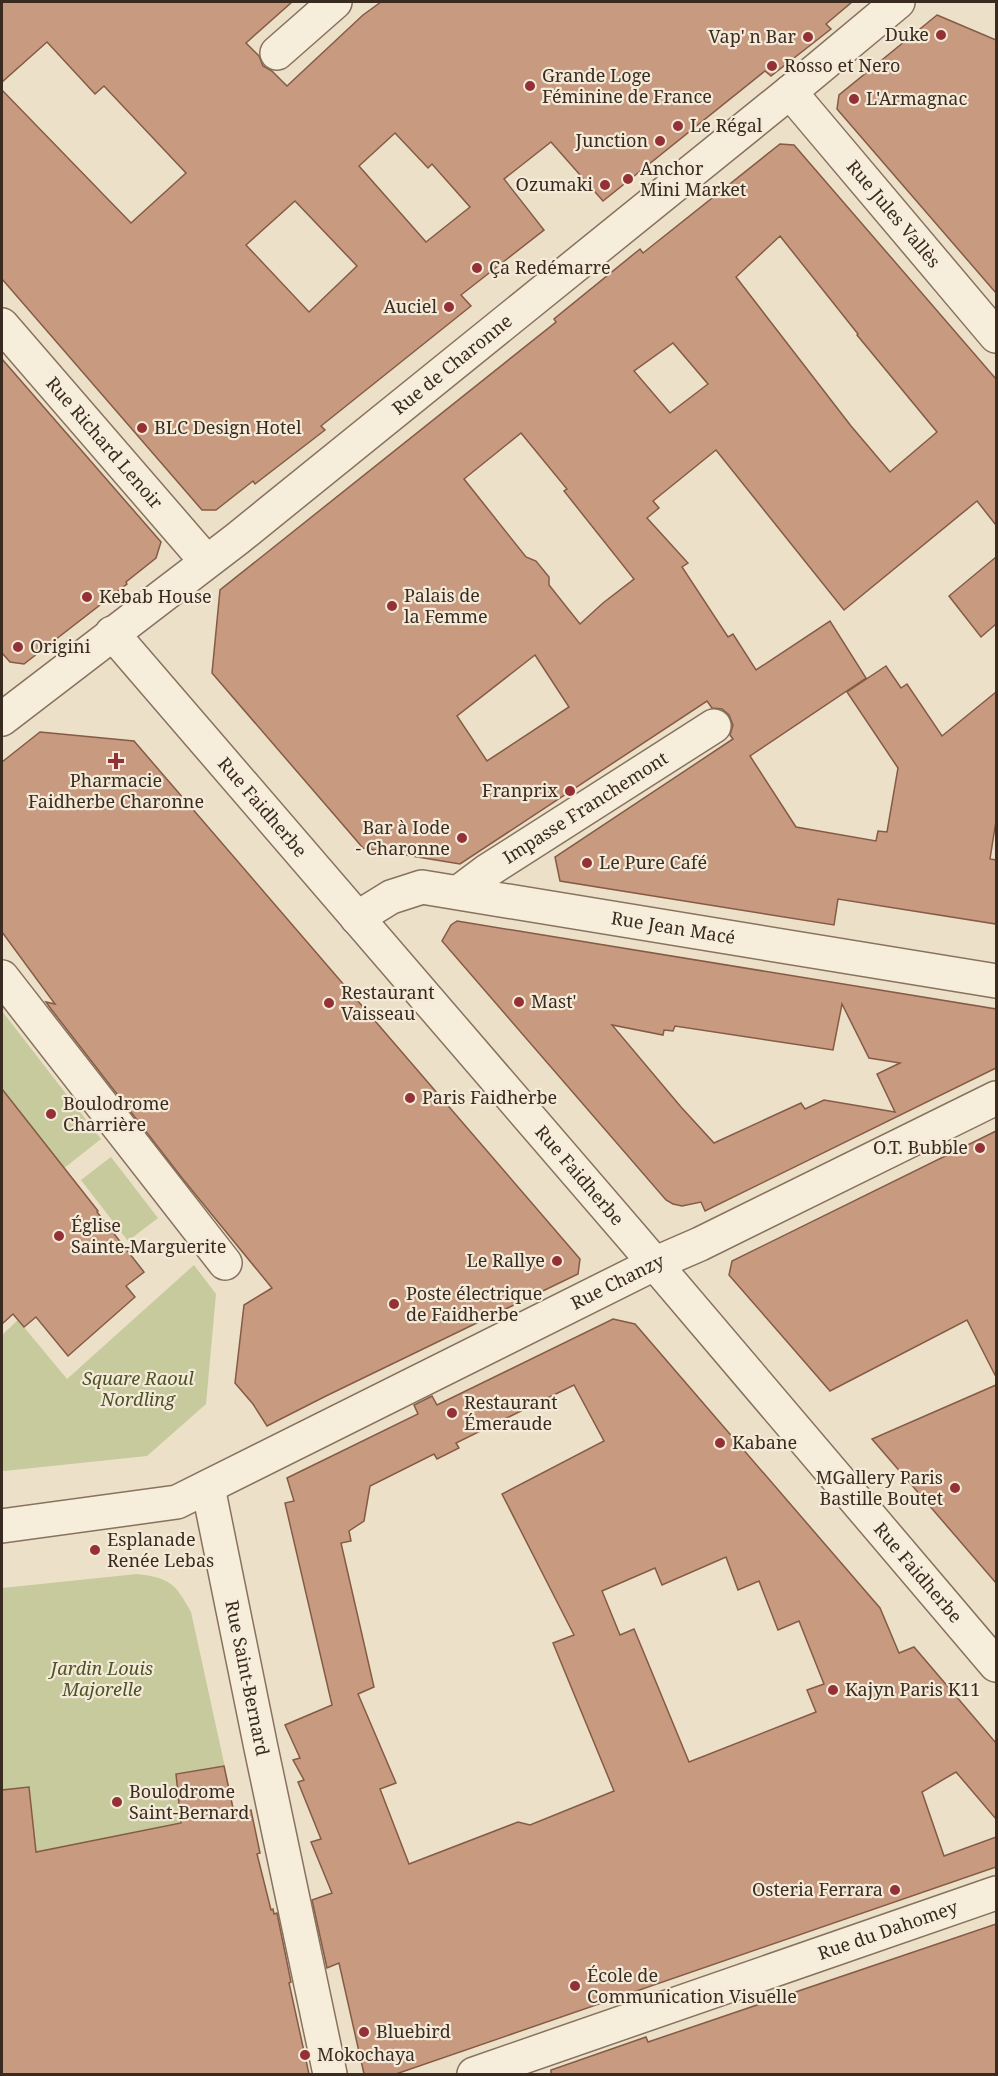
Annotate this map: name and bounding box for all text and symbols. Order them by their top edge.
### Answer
place label: Duke [885,22,929,46]
place label: Vap' n Bar [708,24,797,48]
marker: Duke [934,28,948,42]
marker: Vap' n Bar [801,30,815,44]
place label: Rosso et Nero [784,53,900,77]
marker: Rosso et Nero [765,59,779,73]
place label: Grande Loge Féminine de France [542,63,712,108]
marker: Grande Loge Féminine de France [523,79,537,93]
place label: L'Armagnac [866,86,967,110]
marker: L'Armagnac [847,92,861,106]
place label: Le Régal [690,113,763,137]
marker: Le Régal [671,119,685,133]
place label: Junction [575,128,648,152]
marker: Junction [653,134,667,148]
street label: Rue Jules Vallès [842,155,946,272]
place label: Anchor Mini Market [640,156,746,201]
place label: Ozumaki [516,172,593,196]
marker: Anchor Mini Market [621,172,635,186]
marker: Ozumaki [598,178,612,192]
place label: Ça Redémarre [489,255,611,279]
marker: Ça Redémarre [470,261,484,275]
place label: Auciel [383,294,437,318]
marker: Auciel [442,300,456,314]
street label: Rue de Charonne [387,308,517,420]
street label: Rue Richard Lenoir [41,371,169,514]
place label: BLC Design Hotel [154,415,302,439]
marker: BLC Design Hotel [135,421,149,435]
place label: Palais de la Femme [404,583,488,628]
place label: Kebab House [99,584,212,608]
marker: Kebab House [80,590,94,604]
marker: Palais de la Femme [385,599,399,613]
place label: Origini [30,634,91,658]
marker: Origini [11,640,25,654]
street label: Impasse Franchemont [498,746,672,869]
street label: Rue Faidherbe [213,752,313,862]
marker: Pharmacie Faidherbe Charonne [109,754,123,768]
place label: Pharmacie Faidherbe Charonne [28,768,204,813]
place label: Franprix [482,778,559,802]
marker: Franprix [563,784,577,798]
place label: Bar à Iode - Charonne [355,815,450,860]
marker: Bar à Iode - Charonne [455,831,469,845]
place label: Le Pure Café [599,850,707,874]
marker: Le Pure Café [580,856,594,870]
street label: Rue Jean Macé [609,905,737,949]
place label: Restaurant Vaisseau [341,980,435,1025]
place label: Mast' [531,989,576,1013]
marker: Mast' [512,995,526,1009]
marker: Restaurant Vaisseau [322,996,336,1010]
place label: Paris Faidherbe [422,1085,557,1109]
place label: Boulodrome Charrière [63,1091,169,1136]
marker: Paris Faidherbe [403,1091,417,1105]
marker: Boulodrome Charrière [44,1107,58,1121]
street label: Rue Faidherbe [530,1120,630,1230]
place label: O.T. Bubble [873,1135,968,1159]
marker: O.T. Bubble [973,1141,987,1155]
place label: Église Sainte-Marguerite [71,1213,226,1258]
marker: Église Sainte-Marguerite [52,1229,66,1243]
place label: Le Rallye [467,1248,545,1272]
street label: Rue Chanzy [566,1248,668,1315]
marker: Le Rallye [550,1254,564,1268]
place label: Poste électrique de Faidherbe [406,1281,542,1326]
marker: Poste électrique de Faidherbe [387,1297,401,1311]
park label: Square Raoul Nordling [82,1366,194,1411]
place label: Restaurant Émeraude [464,1390,558,1435]
marker: Restaurant Émeraude [445,1406,459,1420]
place label: Kabane [732,1430,797,1454]
marker: Kabane [713,1436,727,1450]
place label: MGallery Paris Bastille Boutet [816,1465,943,1510]
marker: MGallery Paris Bastille Boutet [948,1481,962,1495]
street label: Rue Faidherbe [869,1517,968,1628]
place label: Esplanade Renée Lebas [107,1527,214,1572]
marker: Esplanade Renée Lebas [88,1543,102,1557]
street label: Rue Saint-Bernard [220,1598,275,1758]
park label: Jardin Louis Majorelle [48,1656,153,1701]
place label: Kajyn Paris K11 [845,1677,980,1701]
marker: Kajyn Paris K11 [826,1683,840,1697]
place label: Boulodrome Saint-Bernard [129,1779,249,1824]
marker: Boulodrome Saint-Bernard [110,1795,124,1809]
place label: Osteria Ferrara [752,1877,883,1901]
marker: Osteria Ferrara [888,1883,902,1897]
street label: Rue du Dahomey [814,1894,961,1965]
place label: École de Communication Visuelle [587,1963,797,2008]
marker: École de Communication Visuelle [568,1979,582,1993]
place label: Bluebird [376,2019,451,2043]
marker: Bluebird [357,2025,371,2039]
place label: Mokochaya [317,2042,415,2066]
marker: Mokochaya [298,2048,312,2062]

